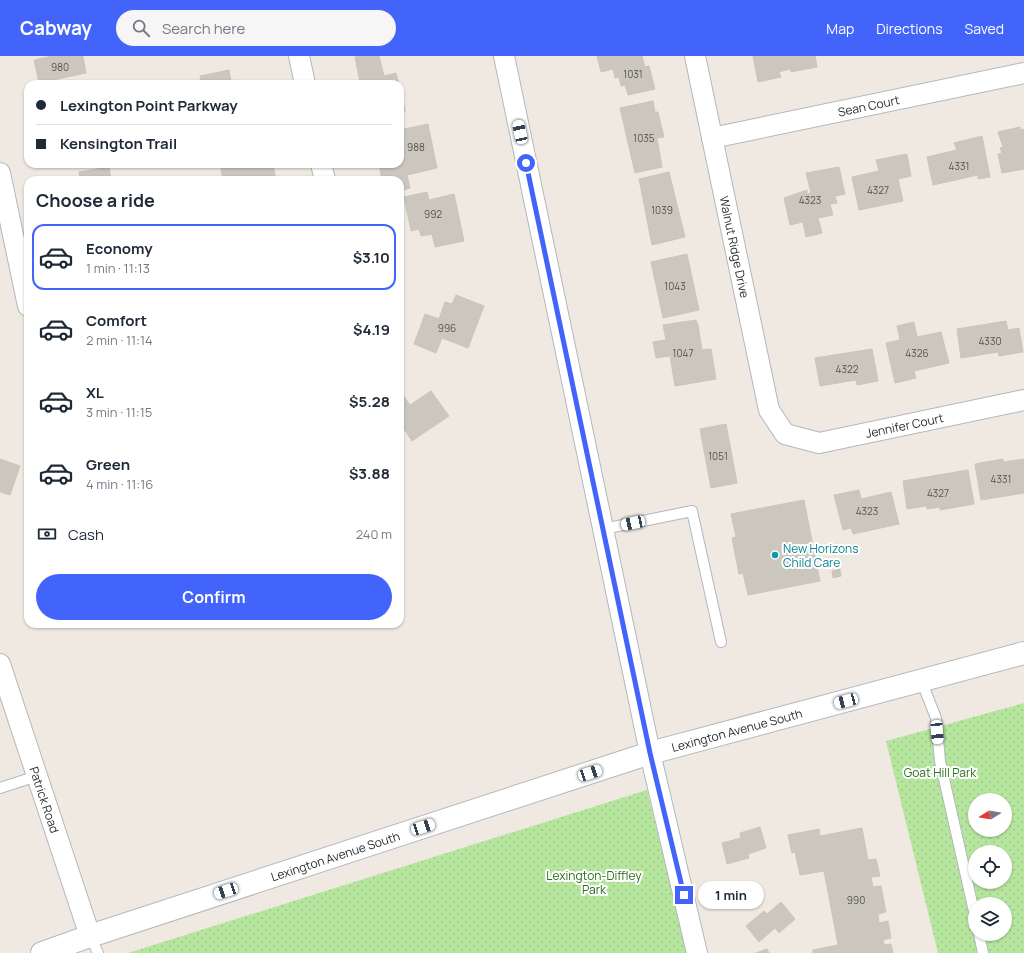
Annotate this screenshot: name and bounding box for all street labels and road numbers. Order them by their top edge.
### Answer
street label: Sean Court [836,91,901,120]
street label: Walnut Ridge Drive [716,194,754,299]
street label: Jennifer Court [864,409,945,442]
street label: Lexington Avenue South [670,704,804,755]
street label: Patrick Road [26,764,64,835]
street label: Lexington Avenue South [269,827,402,885]

